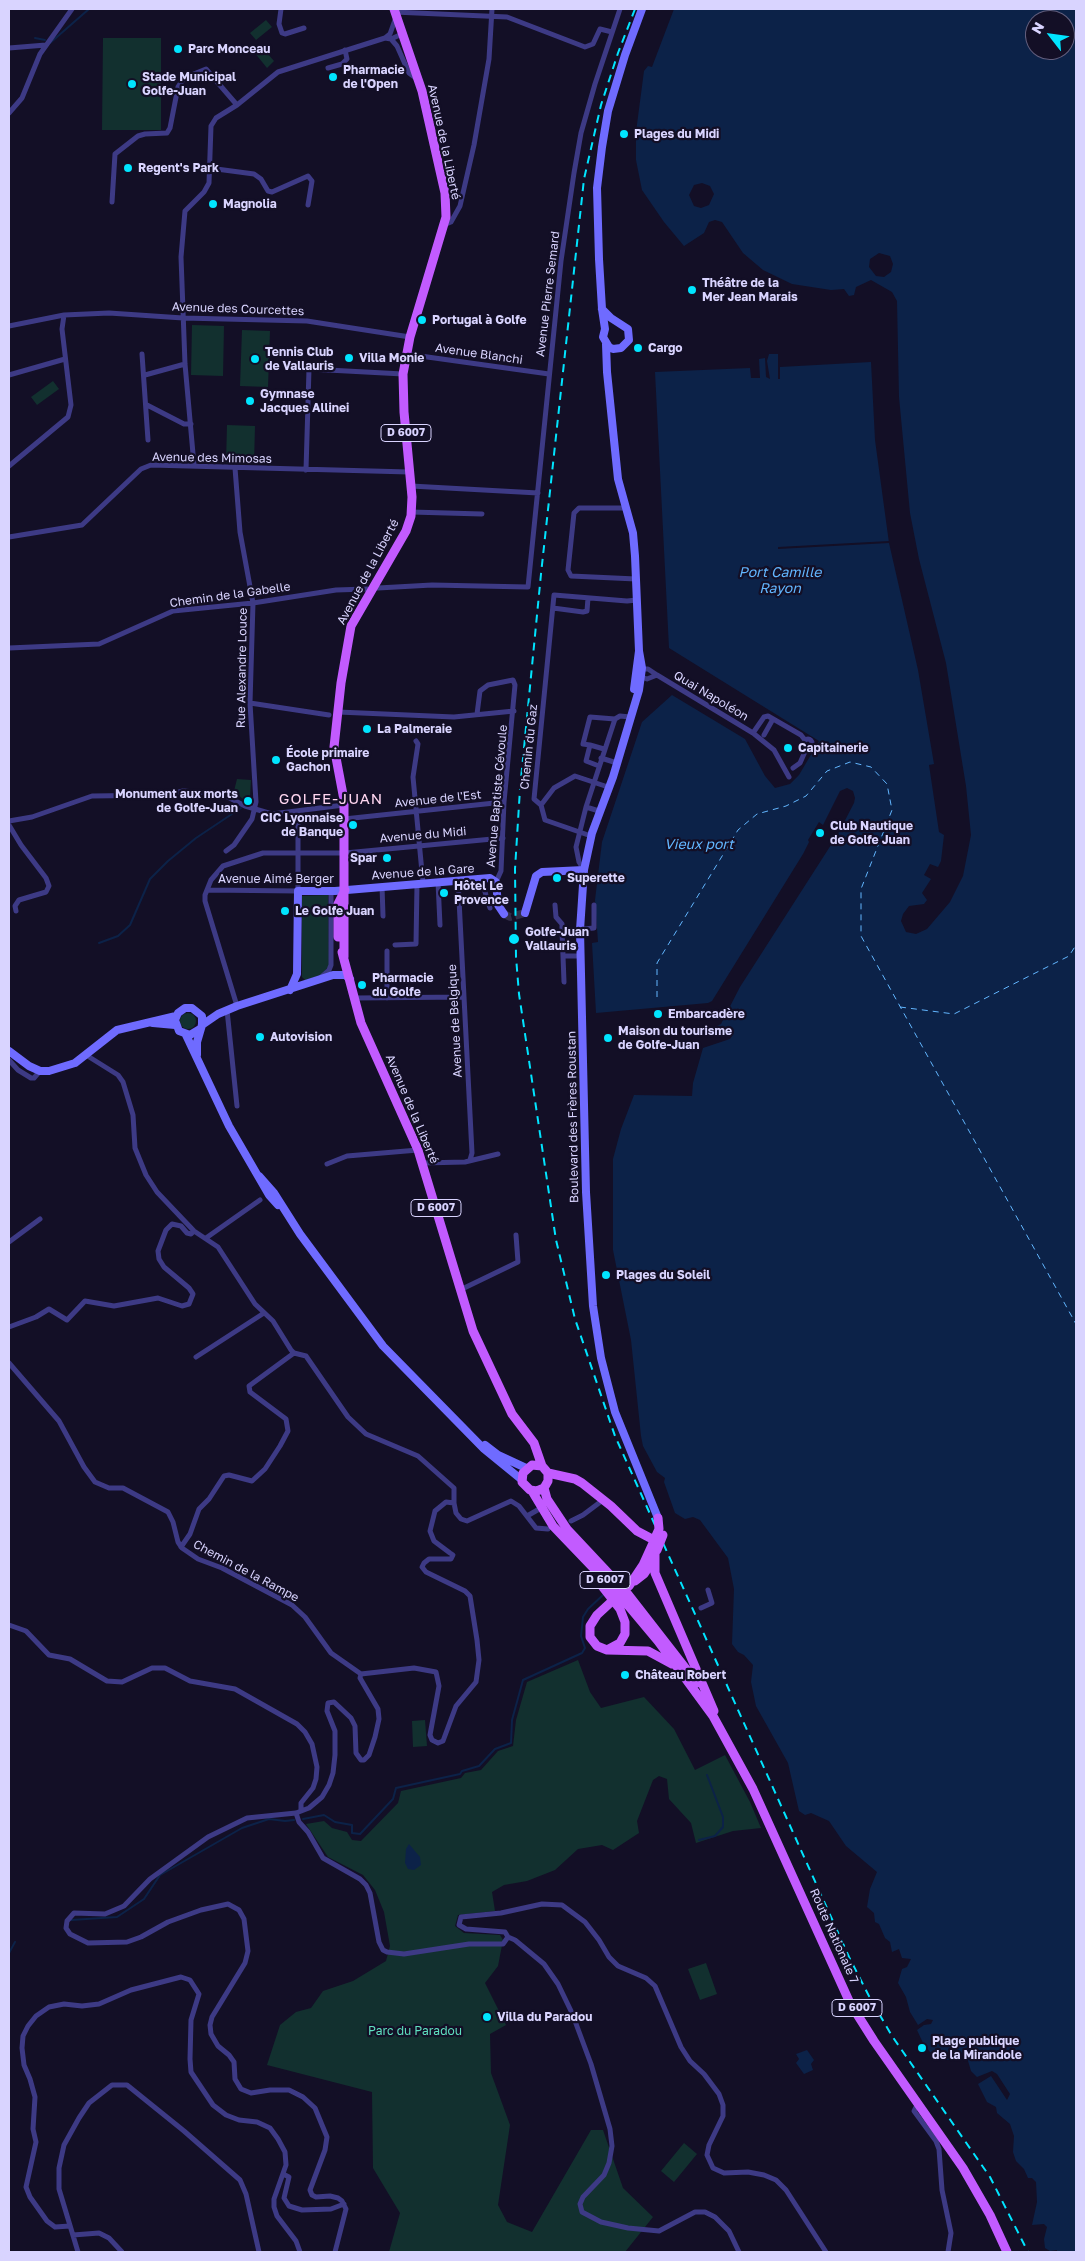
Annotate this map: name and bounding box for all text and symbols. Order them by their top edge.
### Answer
north arrow [1025,10,1075,60]
text: N [1027,19,1047,37]
place label: Parc Monceau [188,42,270,56]
marker: Parc Monceau [172,43,184,55]
place label: Pharmacie de l'Open [343,63,405,91]
place label: Stade Municipal Golfe-Juan [142,70,236,98]
marker: Pharmacie de l'Open [327,71,339,83]
marker: Stade Municipal Golfe-Juan [126,78,138,90]
street label: Avenue de la Liberté [425,83,463,201]
place label: Plages du Midi [634,127,719,141]
marker: Plages du Midi [618,128,630,140]
place label: Regent's Park [138,161,219,175]
marker: Regent's Park [122,162,134,174]
place label: Magnolia [223,197,277,211]
marker: Magnolia [207,198,219,210]
street label: Avenue Pierre Semard [533,230,563,358]
place label: Théâtre de la Mer Jean Marais [702,276,798,304]
marker: Théâtre de la Mer Jean Marais [686,284,698,296]
street label: Avenue des Courcettes [172,299,304,319]
place label: Portugal à Golfe [432,313,527,327]
marker: Portugal à Golfe [416,314,428,326]
street label: Avenue Blanchi [434,341,524,367]
place label: Cargo [648,341,683,355]
marker: Cargo [632,342,644,354]
place label: Tennis Club de Vallauris [265,345,334,373]
place label: Villa Monie [359,351,424,365]
marker: Villa Monie [343,352,355,364]
marker: Tennis Club de Vallauris [249,353,261,365]
place label: Gymnase Jacques Allinei [260,387,349,415]
marker: Gymnase Jacques Allinei [244,395,256,407]
road number: D 6007 [381,424,431,442]
street label: Avenue des Mimosas [152,450,272,466]
street label: Avenue de la Liberté [334,517,402,627]
water label: Port Camille Rayon [739,565,821,598]
street label: Chemin de la Gabelle [169,579,291,611]
street label: Rue Alexandre Louce [234,608,250,728]
street label: Quai Napoléon [671,668,751,724]
street label: Chemin du Gaz [517,704,541,790]
place label: La Palmeraie [377,722,452,736]
marker: La Palmeraie [361,723,373,735]
street label: Avenue Baptiste Cévoule [484,724,510,868]
place label: Capitainerie [798,741,869,755]
marker: Capitainerie [782,742,794,754]
place label: École primaire Gachon [286,746,369,774]
marker: École primaire Gachon [270,754,282,766]
place label: Monument aux morts de Golfe-Juan [115,787,238,815]
street label: Avenue de l'Est [394,787,482,811]
district label: GOLFE-JUAN [278,790,384,808]
marker: Monument aux morts de Golfe-Juan [242,795,254,807]
place label: CIC Lyonnaise de Banque [260,811,343,839]
marker: CIC Lyonnaise de Banque [347,819,359,831]
place label: Club Nautique de Golfe Juan [830,819,913,847]
street label: Avenue du Midi [379,824,467,846]
marker: Club Nautique de Golfe Juan [814,827,826,839]
water label: Vieux port [664,837,734,853]
place label: Spar [350,851,377,865]
marker: Spar [381,852,393,864]
street label: Avenue de la Gare [371,861,475,883]
place label: Superette [567,871,625,885]
street label: Avenue Aimé Berger [218,872,334,886]
marker: Superette [551,872,563,884]
place label: Hôtel Le Provence [454,879,509,907]
marker: Hôtel Le Provence [438,887,450,899]
place label: Le Golfe Juan [295,904,374,918]
marker: Le Golfe Juan [279,905,291,917]
place label: Golfe-Juan Vallauris [525,925,589,953]
marker: Golfe-Juan Vallauris [507,932,521,946]
street label: Avenue de Belgique [445,964,465,1078]
place label: Pharmacie du Golfe [372,971,434,999]
marker: Pharmacie du Golfe [356,979,368,991]
place label: Embarcadère [668,1007,745,1021]
marker: Embarcadère [652,1008,664,1020]
place label: Maison du tourisme de Golfe-Juan [618,1024,732,1052]
place label: Autovision [270,1030,332,1044]
marker: Autovision [254,1031,266,1043]
street label: Boulevard des Frères Roustan [564,1031,582,1203]
marker: Maison du tourisme de Golfe-Juan [602,1032,614,1044]
street label: Avenue de la Liberté [382,1052,442,1166]
road number: D 6007 [411,1200,461,1216]
place label: Plages du Soleil [616,1268,710,1282]
marker: Plages du Soleil [600,1269,612,1281]
street label: Chemin de la Rampe [191,1537,301,1605]
road number: D 6007 [580,1572,630,1588]
place label: Château Robert [635,1668,726,1682]
marker: Château Robert [619,1669,631,1681]
street label: Route Nationale 7 [807,1886,861,1986]
road number: D 6007 [832,2000,882,2016]
place label: Villa du Paradou [497,2010,592,2024]
marker: Villa du Paradou [481,2011,493,2023]
park label: Parc du Paradou [368,2024,462,2038]
place label: Plage publique de la Mirandole [932,2034,1022,2062]
marker: Plage publique de la Mirandole [916,2042,928,2054]

